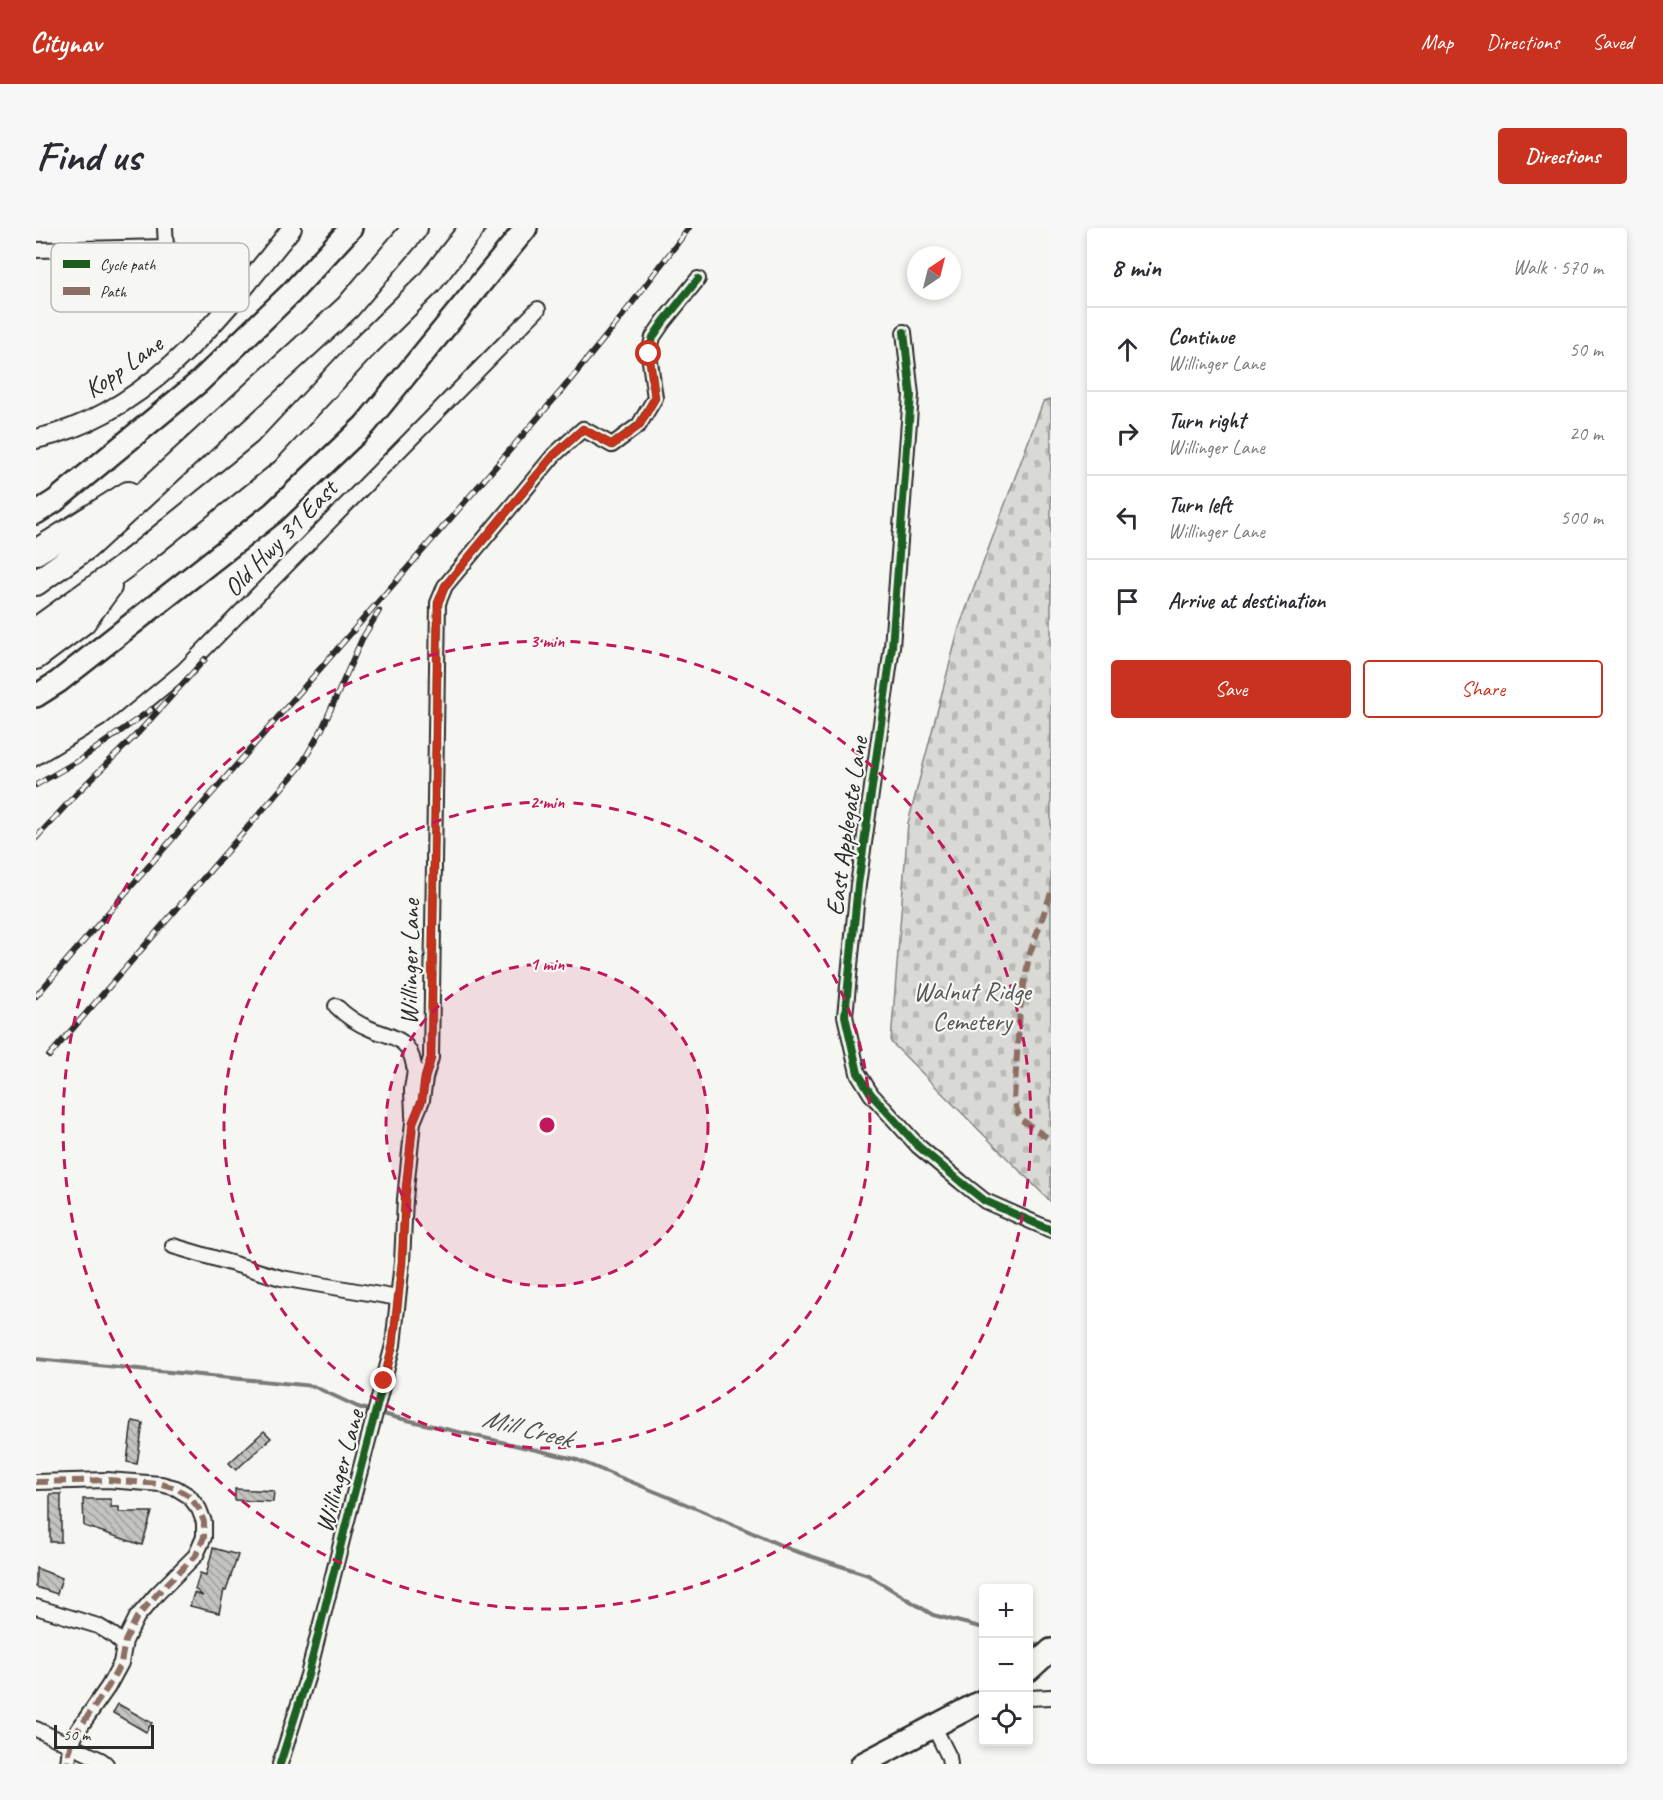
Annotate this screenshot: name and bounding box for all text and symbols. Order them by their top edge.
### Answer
text: Citynav [30,25,101,60]
text: Map [1421,29,1453,55]
text: Directions [1486,29,1559,55]
text: Saved [1592,29,1633,55]
button: Directions [1498,128,1627,184]
text: Find us [36,130,141,183]
legend [51,243,249,312]
north arrow [907,246,961,300]
text: 8 min [1111,251,1161,284]
text: Cycle path [100,255,156,275]
text: Walk · 570 m [1513,255,1603,280]
text: Path [100,282,127,302]
text: Continue [1168,323,1234,351]
street label: Kopp Lane [78,327,170,405]
icon: ahead [1111,333,1144,366]
text: 50 m [1569,337,1603,362]
route start [635,340,661,366]
text: Willinger Lane [1168,351,1265,376]
text: Turn right [1168,407,1245,435]
icon: right [1111,417,1144,450]
text: 20 m [1569,421,1603,446]
text: Willinger Lane [1168,435,1265,460]
street label: Old Hwy 31 East [216,471,346,604]
text: Turn left [1168,491,1232,519]
icon: left [1111,501,1144,534]
text: 500 m [1560,505,1603,530]
text: Willinger Lane [1168,519,1265,544]
icon: arrive [1111,585,1144,618]
text: Arrive at destination [1168,587,1325,615]
text: 3 min [530,630,565,652]
button: Save [1111,660,1351,718]
button: Share [1363,660,1603,718]
street label: East Applegate Lane [818,733,876,918]
text: 2 min [530,791,565,813]
street label: Willinger Lane [392,897,427,1025]
text: 1 min [530,953,565,975]
park label: Walnut Ridge Cemetery [913,975,1033,1038]
centre of rings [537,1115,557,1135]
route end [370,1367,396,1393]
water label: Mill Creek [479,1401,580,1457]
street label: Willinger Lane [307,1405,372,1536]
map controls [979,1584,1033,1746]
button: + [979,1584,1033,1638]
button: − [979,1638,1033,1692]
button: locate [979,1692,1033,1746]
scale bar [54,1722,154,1750]
text: 50 m [63,1725,90,1745]

